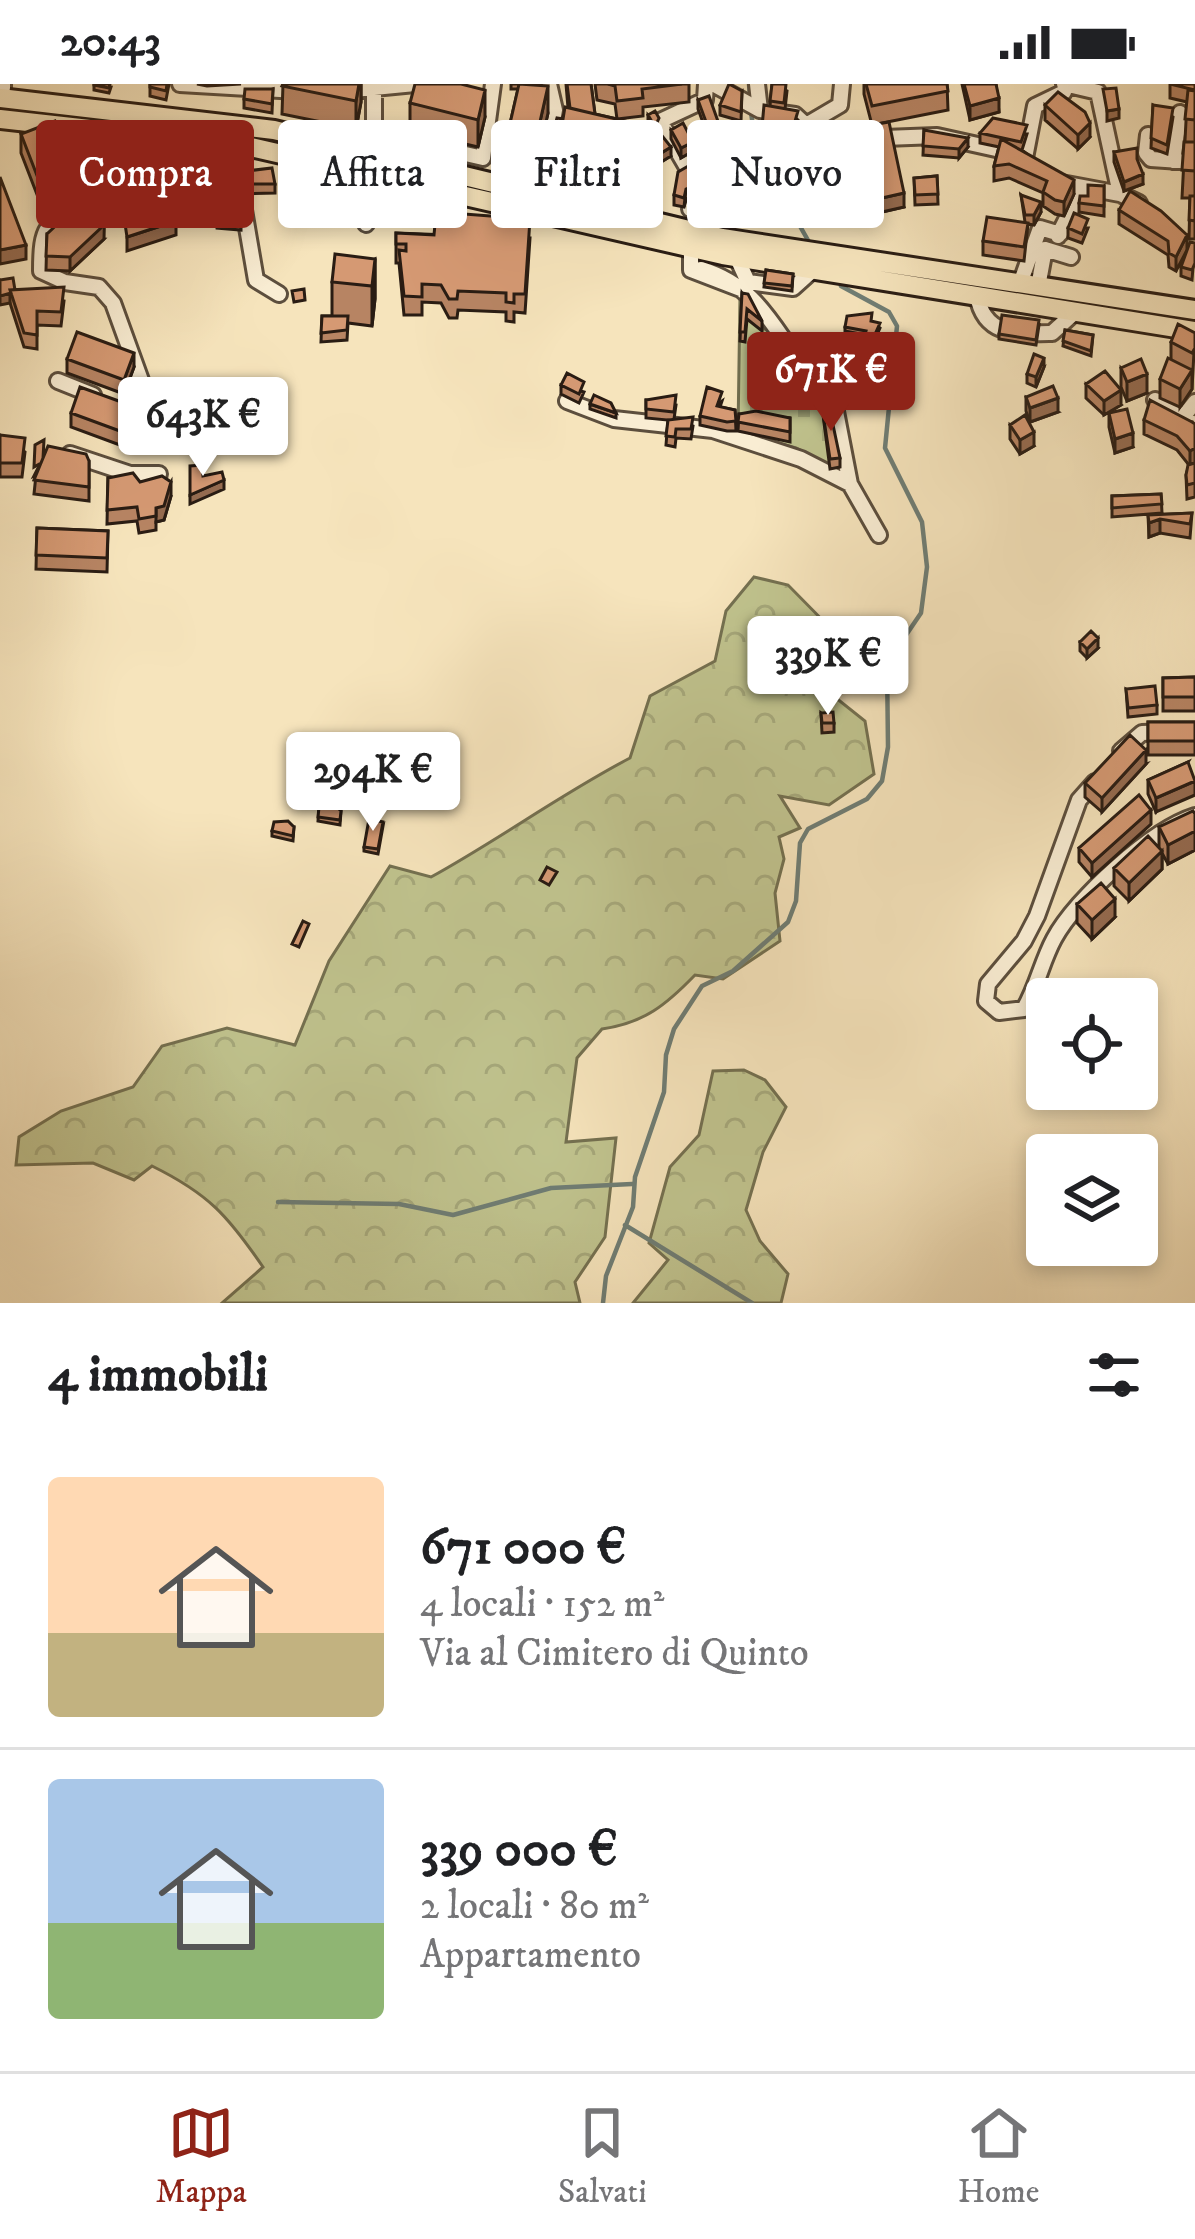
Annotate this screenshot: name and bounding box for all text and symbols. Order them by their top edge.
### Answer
text: 20:43 [60,14,161,70]
chip: Compra [36,120,254,228]
chip: Affitta [278,120,467,228]
chip: Filtri [491,120,663,228]
chip: Nuovo [687,120,884,228]
pin: 671K € [733,332,929,434]
text: 671K € [774,346,888,395]
pin: 643K € [105,377,301,479]
text: 643K € [145,391,261,440]
pin: 339K € [730,616,926,718]
text: 339K € [774,630,882,679]
pin: 294K € [275,732,471,834]
text: 294K € [313,746,433,795]
map controls [1026,978,1158,1266]
button: locate [1026,978,1158,1110]
button: layers [1026,1134,1158,1266]
icon: filters [1081,1342,1147,1408]
text: 4 immobili [48,1343,268,1407]
text: 671 000 € [420,1516,626,1580]
icon: home [144,1525,288,1669]
text: 4 locali · 152 m² [420,1580,664,1629]
text: Via al Cimitero di Quinto [420,1629,809,1678]
text: 339 000 € [420,1818,618,1882]
icon: home [144,1827,288,1971]
text: 2 locali · 80 m² [420,1882,649,1931]
text: Appartamento [420,1931,641,1980]
tab: Mappa [156,2100,247,2213]
tab: Salvati [558,2100,647,2213]
tab: Home [958,2100,1039,2213]

